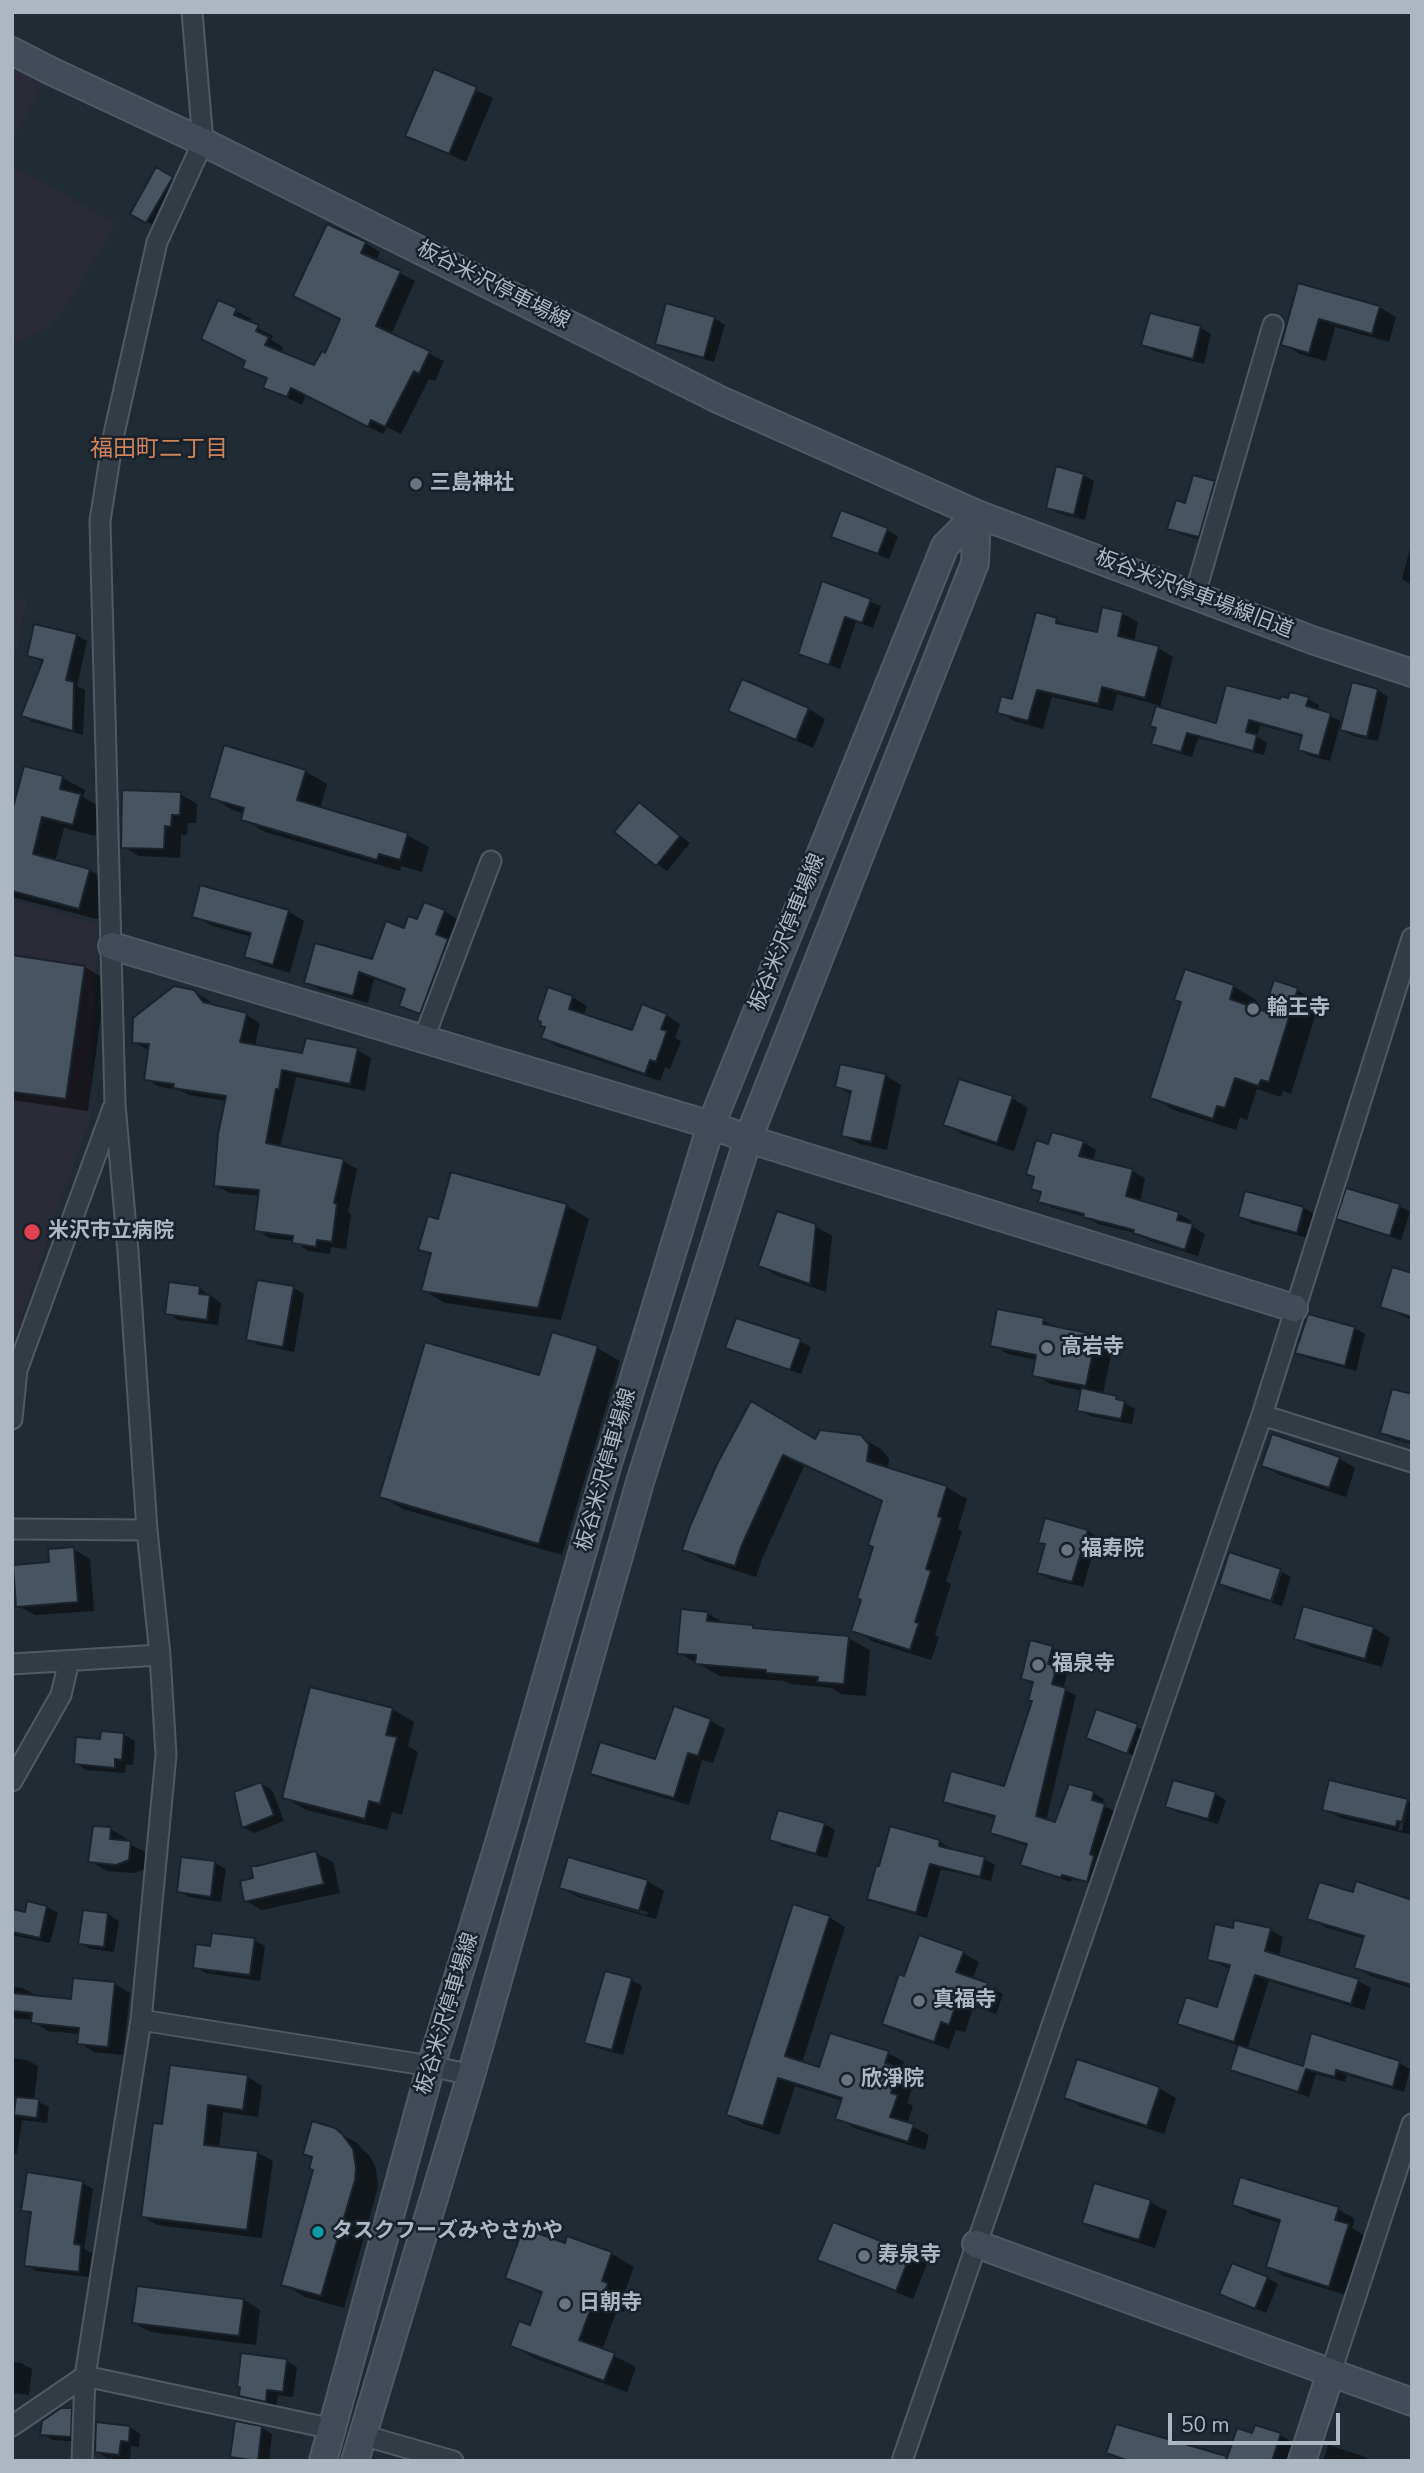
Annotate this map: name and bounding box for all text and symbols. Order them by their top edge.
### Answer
street label: 板谷米沢停車場線 [412,237,574,335]
district label: 福田町二丁目 [90,436,228,464]
place label: 三島神社 [430,471,514,497]
marker: 三島神社 [408,476,424,492]
street label: 板谷米沢停車場線旧道 [1091,546,1297,644]
street label: 板谷米沢停車場線 [745,850,831,1016]
place label: 輪王寺 [1267,996,1330,1022]
marker: 輪王寺 [1245,1001,1261,1017]
place label: 米沢市立病院 [48,1219,174,1245]
marker: 米沢市立病院 [22,1222,42,1242]
place label: 高岩寺 [1061,1335,1124,1361]
marker: 高岩寺 [1039,1340,1055,1356]
street label: 板谷米沢停車場線 [572,1386,642,1554]
place label: 福寿院 [1081,1537,1144,1563]
marker: 福寿院 [1059,1542,1075,1558]
place label: 福泉寺 [1052,1652,1115,1678]
marker: 福泉寺 [1030,1657,1046,1673]
street label: 板谷米沢停車場線 [411,1930,485,2098]
place label: 真福寺 [933,1988,996,2014]
marker: 真福寺 [911,1993,927,2009]
place label: 欣淨院 [861,2067,924,2093]
marker: 欣淨院 [839,2072,855,2088]
place label: タスクフーズみやさかや [332,2219,563,2245]
marker: タスクフーズみやさかや [310,2224,326,2240]
place label: 寿泉寺 [878,2243,941,2269]
marker: 寿泉寺 [856,2248,872,2264]
place label: 日朝寺 [579,2291,642,2317]
marker: 日朝寺 [557,2296,573,2312]
scale bar [1172,2400,1344,2444]
text: 50 m [1181,2411,1230,2439]

